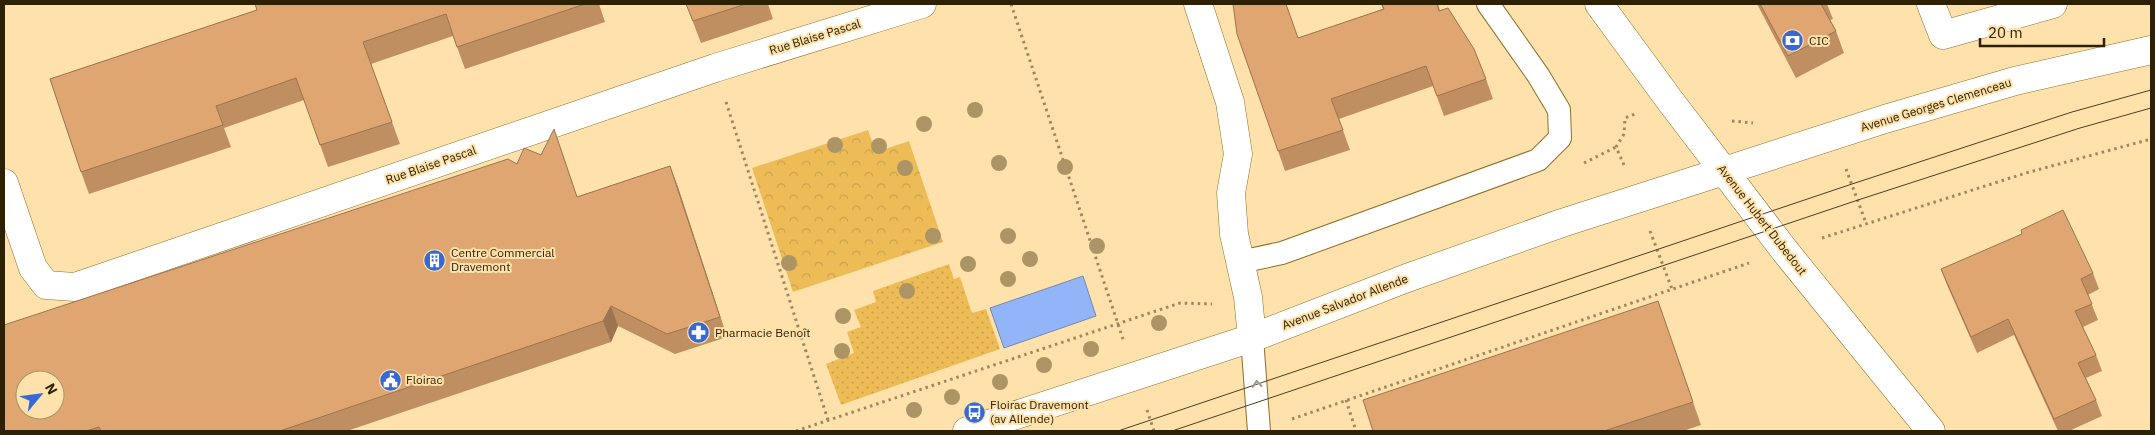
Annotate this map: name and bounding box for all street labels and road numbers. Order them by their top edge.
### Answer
street label: Rue Blaise Pascal [767,15,862,58]
street label: Avenue Georges Clemenceau [1859,74,2013,135]
street label: Rue Blaise Pascal [384,142,478,187]
street label: Avenue Hubert Dubedout [1715,161,1810,278]
street label: Avenue Salvador Allende [1280,270,1410,332]

